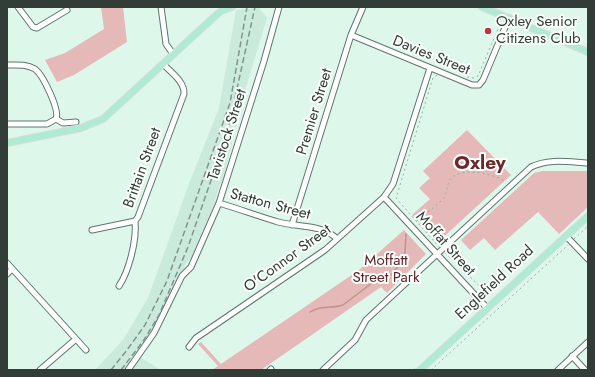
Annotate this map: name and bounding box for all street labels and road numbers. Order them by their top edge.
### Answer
street label: Davies Street [390,32,472,80]
street label: Premier Street [293,67,337,157]
street label: Tavistock Street [205,87,251,183]
street label: Brittain Street [120,126,166,210]
street label: Statton Street [228,186,312,224]
street label: Moffat Street [412,208,478,280]
street label: O'Connor Street [241,221,335,297]
street label: Englefield Road [452,242,538,324]

